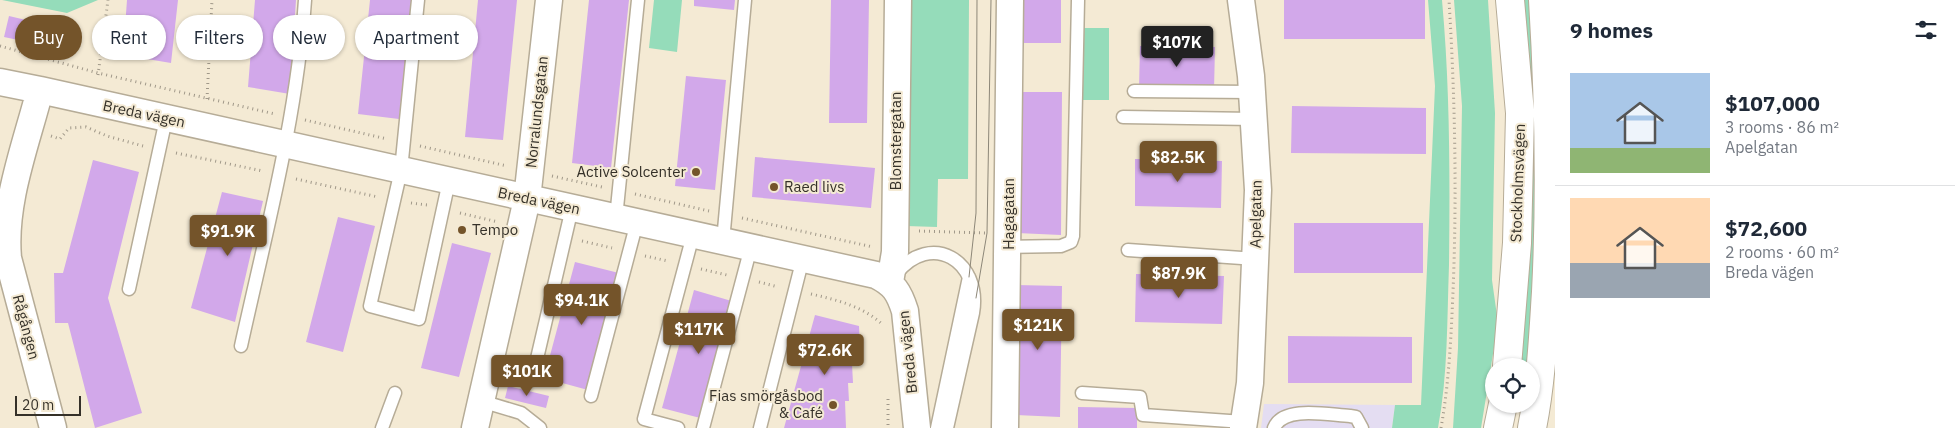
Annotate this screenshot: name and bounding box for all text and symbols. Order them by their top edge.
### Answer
chip: Buy [15,15,82,60]
chip: Rent [92,15,166,60]
chip: Filters [176,15,263,60]
chip: New [273,15,345,60]
chip: Apartment [355,15,478,60]
text: 9 homes [1570,16,1653,44]
icon: filters [1912,16,1940,44]
pin: $107K [1142,26,1212,68]
text: $107K [1152,32,1202,52]
street label: Norralundsgatan [521,55,552,169]
text: $107,000 [1725,89,1820,117]
street label: Blomstergatan [886,92,905,190]
icon: home [1610,93,1670,153]
street label: Breda vägen [101,96,187,131]
text: 3 rooms · 86 m² [1725,117,1839,137]
street label: Stockholmsvägen [1506,123,1529,243]
text: Apelgatan [1725,137,1798,157]
pin: $82.5K [1137,140,1219,183]
text: $82.5K [1151,147,1205,167]
place label: Active Solcenter [576,162,686,181]
marker: Active Solcenter [690,166,702,178]
place label: Raed livs [784,177,844,196]
street label: Hagagatan [999,178,1018,250]
street label: Apelgatan [1245,180,1266,248]
marker: Raed livs [768,181,780,193]
street label: Breda vägen [496,183,582,218]
pin: $91.9K [187,214,269,257]
text: $72,600 [1725,214,1807,242]
icon: home [1610,218,1670,278]
place label: Tempo [472,220,518,239]
text: $91.9K [201,221,255,241]
marker: Tempo [456,224,468,236]
text: 2 rooms · 60 m² [1725,242,1839,262]
pin: $87.9K [1138,256,1220,299]
text: Breda vägen [1725,262,1814,282]
text: $87.9K [1152,263,1206,283]
pin: $94.1K [541,284,623,326]
text: $94.1K [555,290,609,310]
street label: Rågången [9,292,44,361]
pin: $121K [1003,308,1073,351]
street label: Breda vägen [894,310,921,395]
pin: $117K [664,312,734,355]
text: $121K [1013,315,1063,335]
text: $117K [674,319,724,339]
pin: $72.6K [784,334,866,376]
text: $72.6K [798,340,852,360]
pin: $101K [492,354,562,397]
map controls [1485,358,1540,413]
button: locate [1485,358,1540,413]
text: $101K [502,361,552,381]
place label: Fias smörgåsbod & Café [709,386,823,422]
scale bar [15,393,81,416]
text: 20 m [22,396,54,414]
marker: Fias smörgåsbod & Café [827,399,839,411]

